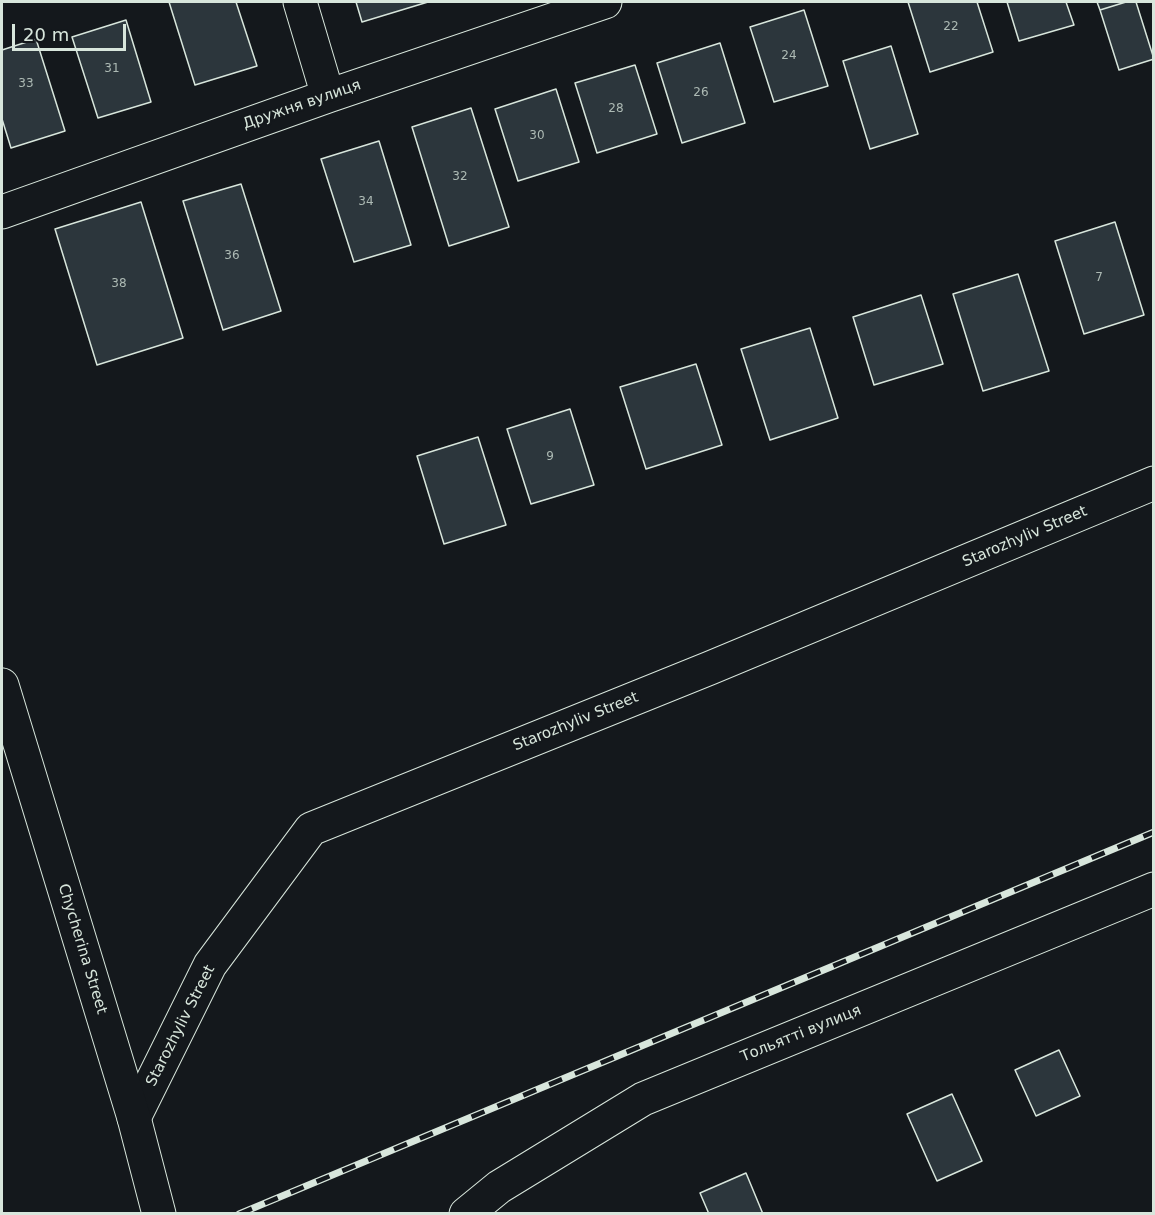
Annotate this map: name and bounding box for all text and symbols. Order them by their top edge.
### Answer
scale bar [15,12,129,50]
house number: 22 [943,20,959,34]
text: 20 m [23,24,69,45]
house number: 24 [781,49,797,63]
house number: 31 [104,62,120,76]
street label: Дружня вулиця [241,76,363,134]
house number: 33 [18,77,34,91]
house number: 26 [693,86,709,100]
house number: 28 [608,102,624,116]
house number: 30 [529,129,545,143]
house number: 32 [452,170,468,184]
house number: 34 [358,195,374,209]
house number: 36 [224,249,240,263]
house number: 7 [1095,271,1103,285]
house number: 38 [111,277,127,291]
house number: 9 [546,450,554,464]
street label: Starozhyliv Street [960,503,1090,571]
street label: Starozhyliv Street [511,689,641,755]
street label: Chycherina Street [54,882,110,1016]
street label: Starozhyliv Street [143,962,219,1090]
street label: Тольятті вулиця [738,1002,864,1066]

